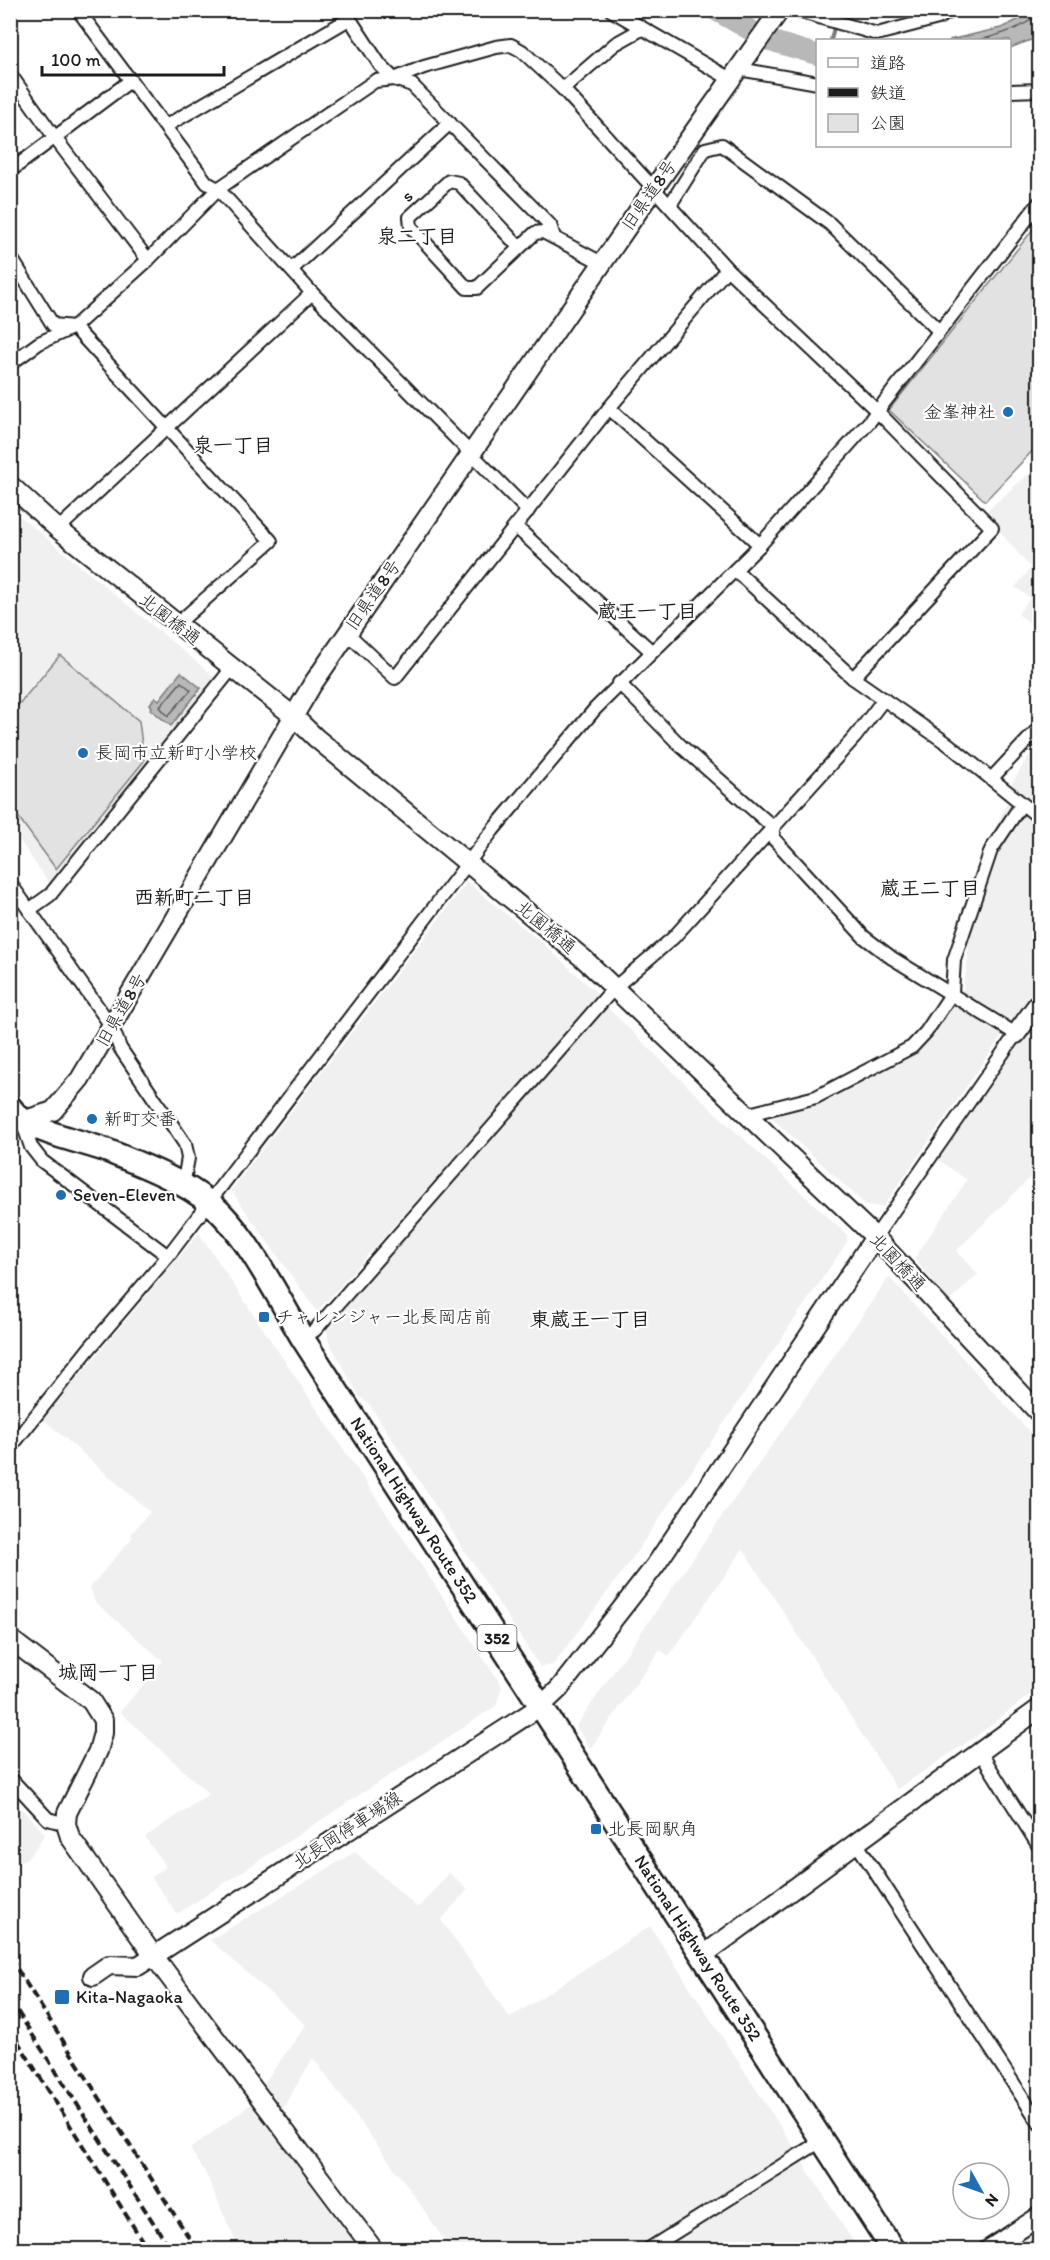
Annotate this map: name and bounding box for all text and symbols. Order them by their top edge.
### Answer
scale bar [42,39,224,77]
legend [816,39,1011,147]
text: 100 m [51,49,101,71]
text: 道路 [870,52,906,74]
text: 鉄道 [870,82,906,104]
text: 公園 [870,112,906,134]
street label: 旧県道8号 [617,155,681,235]
street label: s [396,185,418,207]
district label: 泉二丁目 [377,224,457,248]
place label: 金峯神社 [924,401,996,423]
marker: 金峯神社 [1001,405,1015,419]
district label: 泉一丁目 [193,433,273,457]
street label: 旧県道8号 [341,555,405,635]
street label: 北園橋通 [135,588,205,650]
district label: 蔵王一丁目 [597,599,697,623]
place label: 長岡市立新町小学校 [95,742,257,764]
marker: 長岡市立新町小学校 [76,746,90,760]
district label: 蔵王二丁目 [880,876,980,900]
district label: 西新町二丁目 [134,885,254,909]
street label: 北園橋通 [511,895,581,959]
street label: 旧県道8号 [91,969,151,1051]
place label: 新町交番 [104,1108,176,1130]
marker: 新町交番 [85,1112,99,1126]
place label: Seven-Eleven [73,1184,176,1206]
marker: Seven-Eleven [54,1188,68,1202]
street label: 北園橋通 [865,1228,931,1296]
place label: チャレンジャー北長岡店前 [276,1306,492,1328]
district label: 東蔵王一丁目 [530,1307,650,1331]
marker: チャレンジャー北長岡店前 [257,1310,271,1324]
street label: National Highway Route 352 [346,1413,483,1608]
road number: 352 [478,1625,516,1651]
district label: 城岡一丁目 [58,1660,158,1684]
street label: 北長岡停車場線 [288,1786,406,1874]
place label: 北長岡駅角 [608,1818,698,1840]
marker: 北長岡駅角 [589,1822,603,1836]
street label: National Highway Route 352 [630,1851,767,2046]
place label: Kita-Nagaoka [76,1986,183,2008]
marker: Kita-Nagaoka [53,1988,71,2006]
north arrow [951,2161,1011,2221]
text: N [981,2190,1003,2211]

